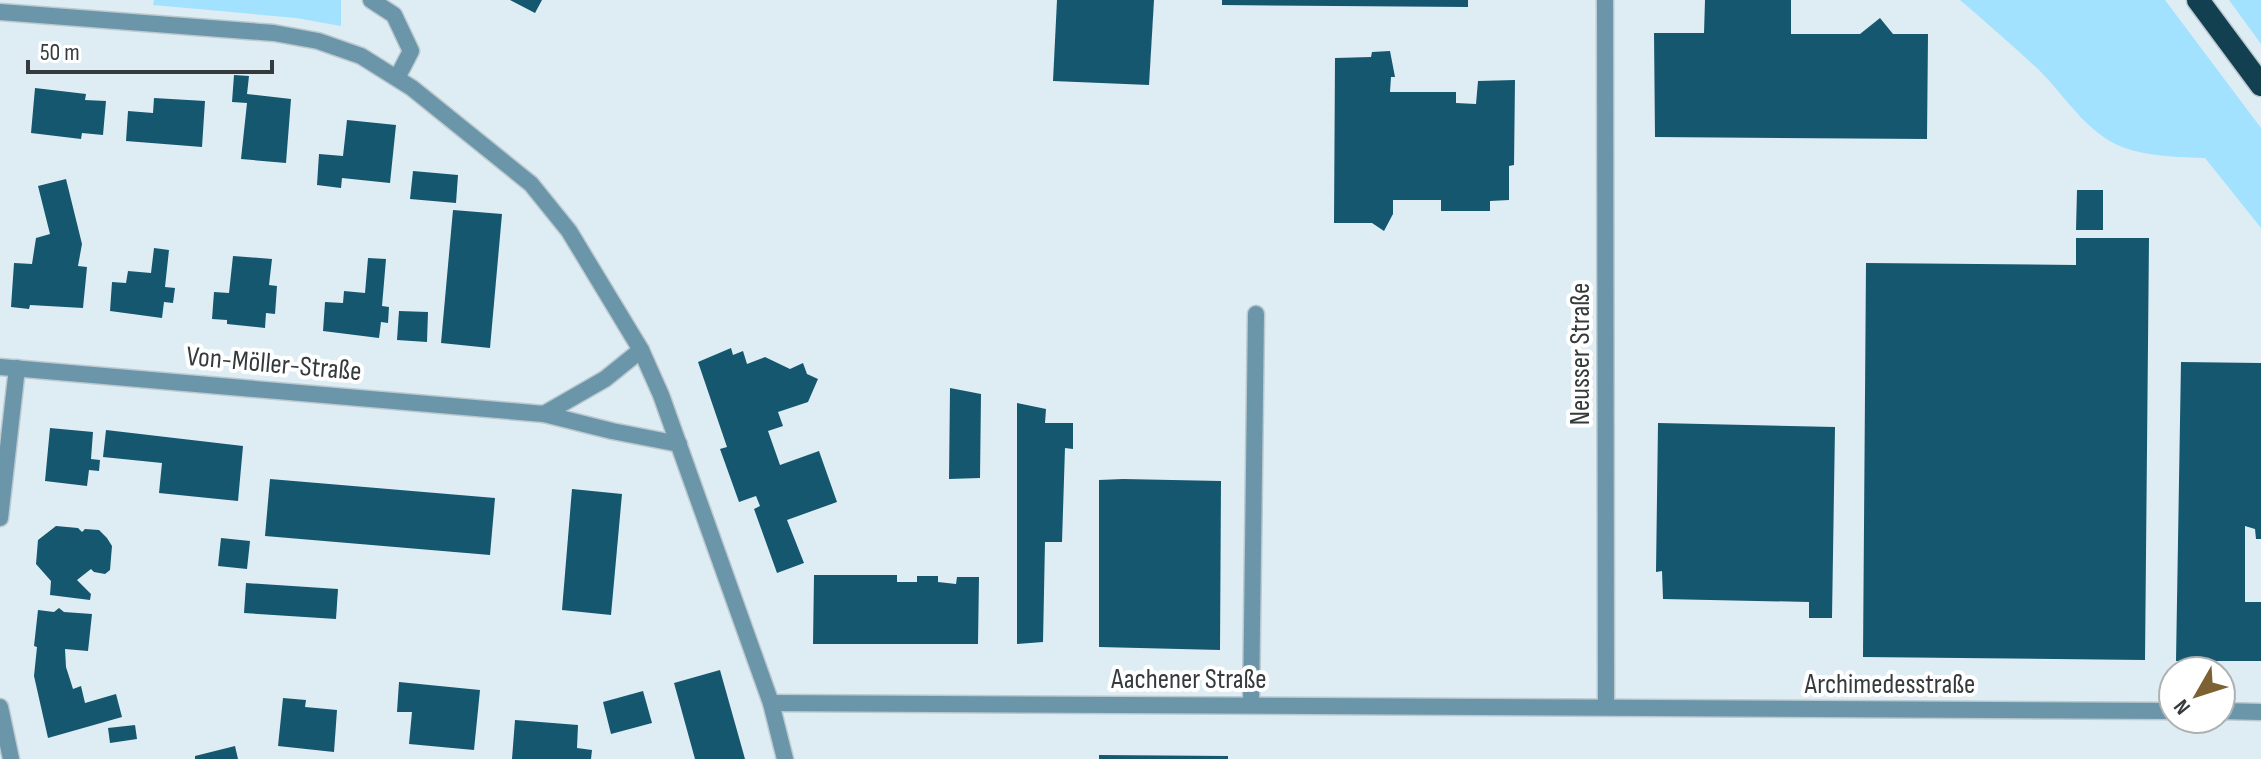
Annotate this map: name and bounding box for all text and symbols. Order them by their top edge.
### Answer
scale bar [28,24,272,74]
text: 50 m [40,38,80,67]
street label: Neusser Straße [1564,283,1597,425]
street label: Von-Möller-Straße [185,340,363,388]
north arrow [2157,655,2237,735]
street label: Aachener Straße [1110,663,1267,696]
street label: Archimedesstraße [1804,668,1975,701]
text: N [2168,694,2197,720]

